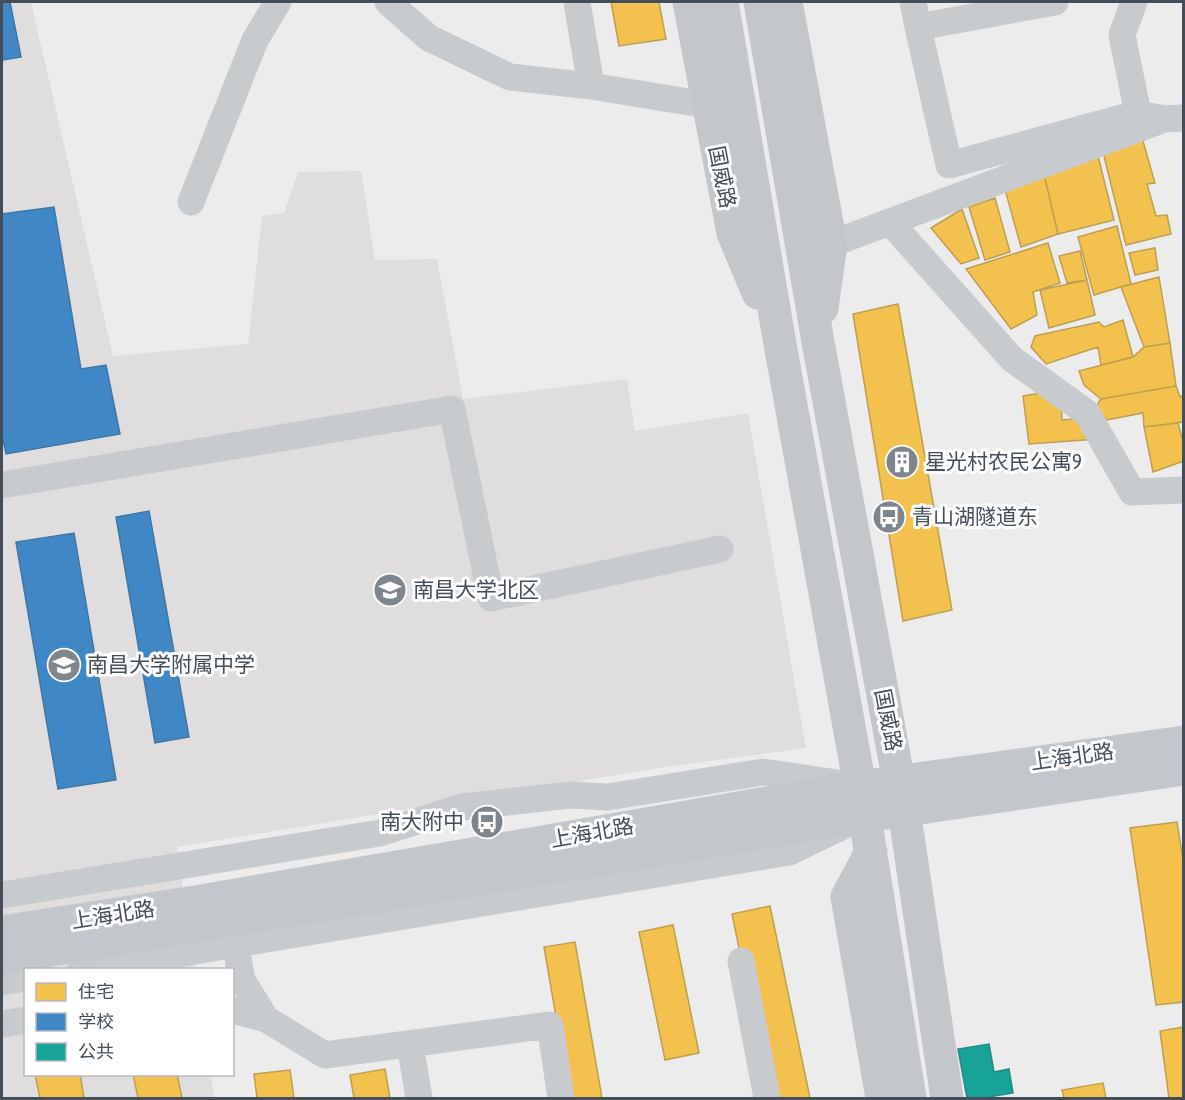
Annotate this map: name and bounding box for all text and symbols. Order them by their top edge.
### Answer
street label: 国威路 [705,144,741,210]
building icon: 星光村农民公寓9 [884,444,920,480]
place label: 星光村农民公寓9 [925,449,1082,473]
bus stop icon: 青山湖隧道东 [871,499,907,535]
place label: 青山湖隧道东 [912,504,1038,528]
school or university icon: 南昌大学北区 [372,572,408,608]
place label: 南昌大学北区 [413,577,539,601]
school or university icon: 南昌大学附属中学 [46,647,82,683]
place label: 南昌大学附属中学 [87,652,255,676]
street label: 国威路 [871,687,907,753]
street label: 上海北路 [1029,738,1115,774]
bus stop icon: 南大附中 [469,804,505,840]
place label: 南大附中 [380,809,464,833]
street label: 上海北路 [548,813,635,851]
street label: 上海北路 [69,896,156,932]
legend [24,968,234,1076]
text: 住宅 [78,981,114,1002]
text: 学校 [78,1011,114,1032]
text: 公共 [78,1041,114,1062]

